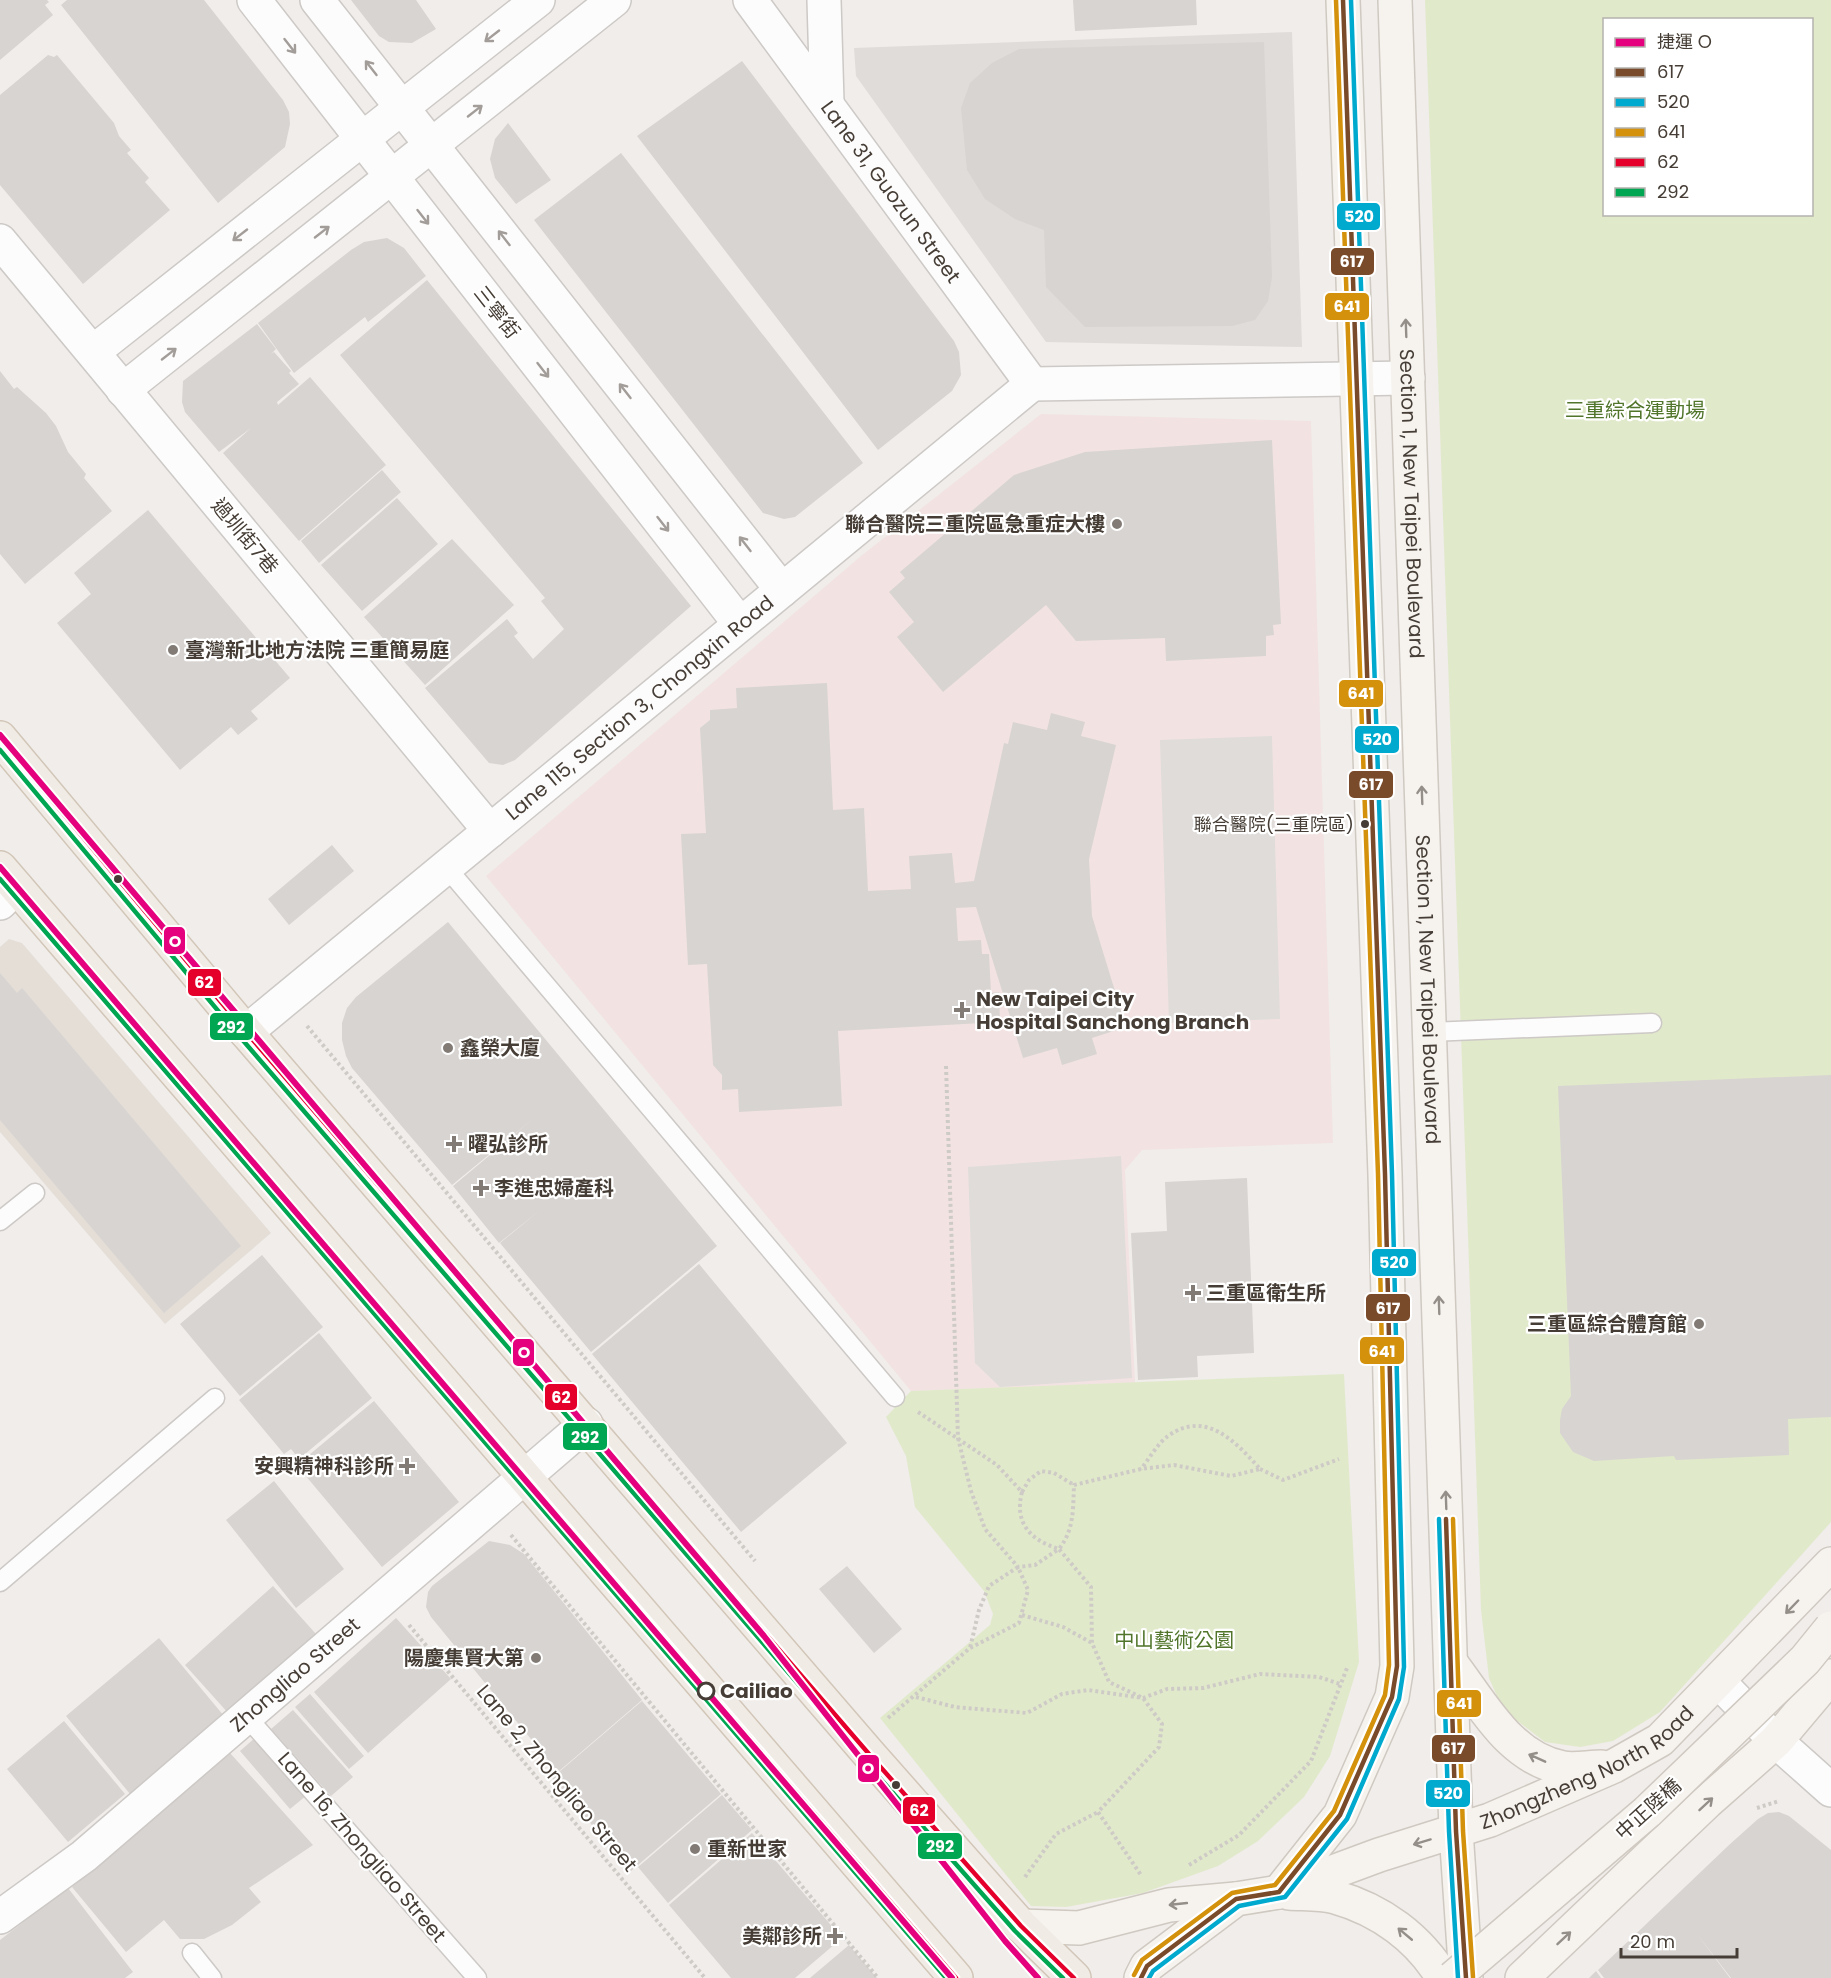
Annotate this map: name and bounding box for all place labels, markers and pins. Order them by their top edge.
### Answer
place label: 聯合醫院三重院區急重症大樓 [845,510,1105,538]
marker: 聯合醫院三重院區急重症大樓 [1110,517,1124,531]
place label: 臺灣新北地方法院 三重簡易庭 [185,636,449,664]
marker: 臺灣新北地方法院 三重簡易庭 [166,643,180,657]
place label: 聯合醫院(三重院區) [1194,812,1354,837]
marker: 聯合醫院(三重院區) [1359,818,1371,830]
unlabelled marker [112,873,124,885]
place label: New Taipei City Hospital Sanchong Branch [976,985,1249,1036]
marker: New Taipei City Hospital Sanchong Branch [953,1001,971,1019]
place label: 鑫榮大廈 [460,1034,540,1062]
marker: 鑫榮大廈 [441,1041,455,1055]
place label: 曜弘診所 [468,1130,548,1158]
marker: 曜弘診所 [445,1135,463,1153]
place label: 李進忠婦產科 [494,1174,614,1202]
marker: 李進忠婦產科 [472,1179,490,1197]
place label: 三重區衛生所 [1206,1279,1326,1307]
marker: 三重區衛生所 [1184,1284,1202,1302]
place label: 三重區綜合體育館 [1527,1310,1687,1338]
marker: 三重區綜合體育館 [1692,1317,1706,1331]
place label: 安興精神科診所 [254,1452,394,1480]
marker: 安興精神科診所 [398,1457,416,1475]
place label: 陽慶集賢大第 [404,1644,524,1672]
marker: 陽慶集賢大第 [529,1651,543,1665]
place label: Cailiao [720,1677,793,1705]
marker: Cailiao [697,1682,715,1700]
unlabelled marker [890,1779,902,1791]
place label: 重新世家 [707,1835,787,1863]
marker: 重新世家 [688,1842,702,1856]
place label: 美鄰診所 [742,1922,822,1950]
marker: 美鄰診所 [826,1927,844,1945]

